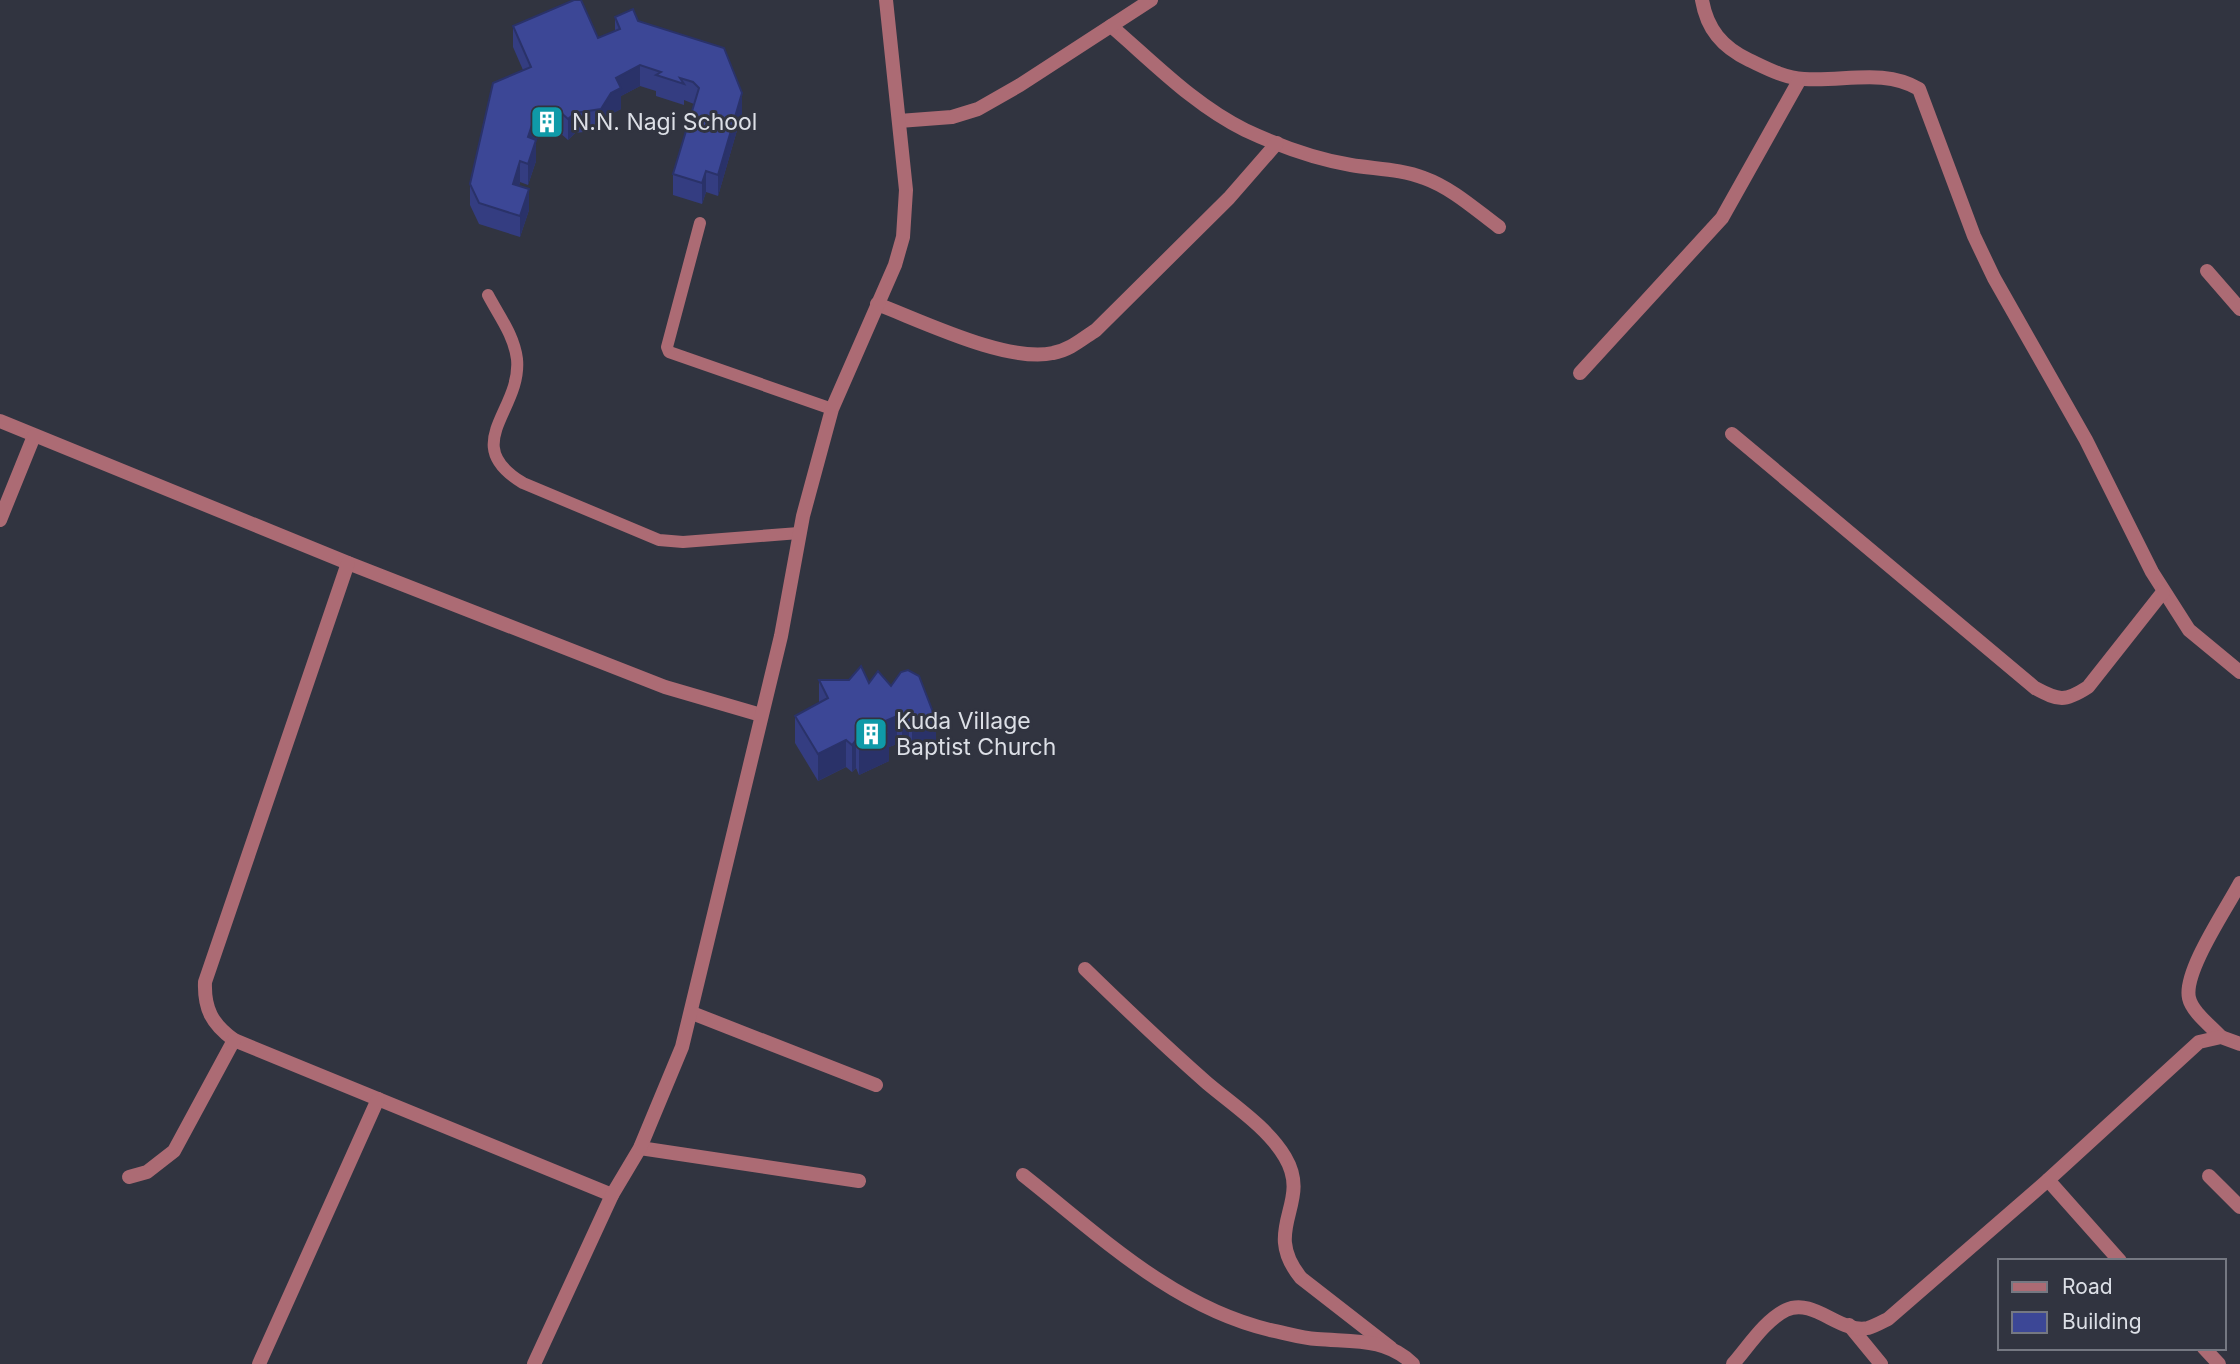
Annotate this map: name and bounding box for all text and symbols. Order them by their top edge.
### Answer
building icon: N.N. Nagi School [528,103,566,141]
place label: N.N. Nagi School [572,108,757,136]
place label: Kuda Village Baptist Church [896,707,1056,761]
building icon: Kuda Village Baptist Church [852,715,890,753]
legend [1998,1259,2226,1350]
text: Road [2062,1274,2113,1299]
text: Building [2062,1309,2142,1334]

